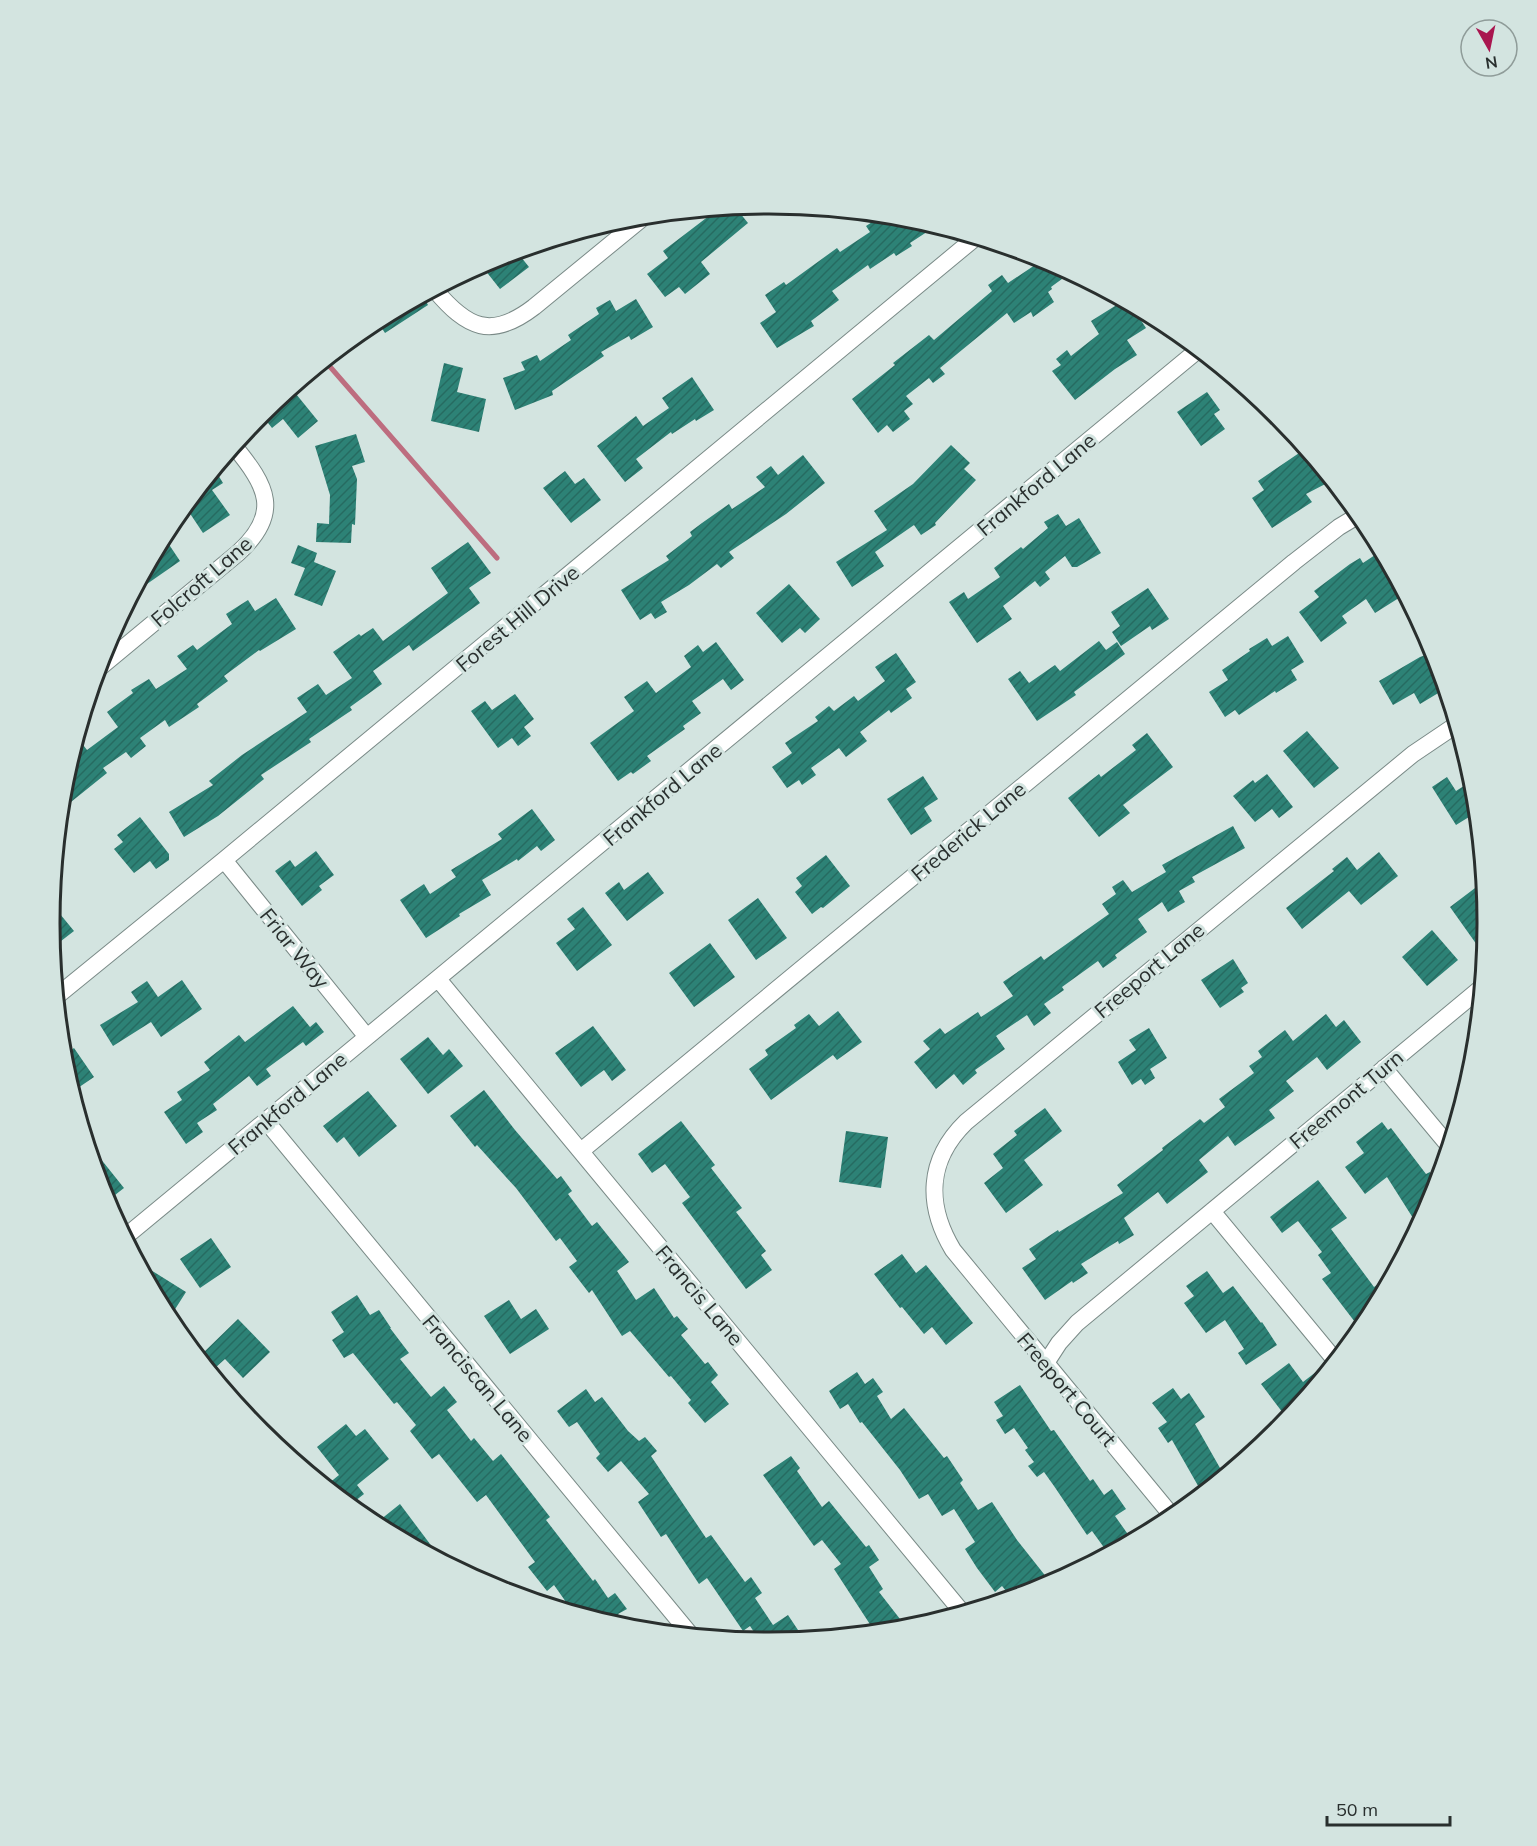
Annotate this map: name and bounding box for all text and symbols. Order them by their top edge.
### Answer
north arrow [1459,18,1519,78]
text: N [1484,52,1499,74]
street label: Frankford Lane [971,427,1101,541]
street label: Folcroft Lane [145,530,257,632]
street label: Forest Hill Drive [450,559,584,677]
street label: Frankford Lane [597,737,727,851]
street label: Frederick Lane [905,776,1031,886]
street label: Friar Way [255,903,335,993]
street label: Freeport Lane [1089,917,1209,1023]
street label: Freemont Turn [1284,1044,1408,1154]
street label: Frankford Lane [222,1046,352,1160]
street label: Francis Lane [650,1239,750,1351]
street label: Franciscan Lane [417,1309,539,1447]
street label: Freeport Court [1012,1327,1122,1451]
scale bar [1327,1789,1450,1827]
text: 50 m [1336,1798,1378,1821]

